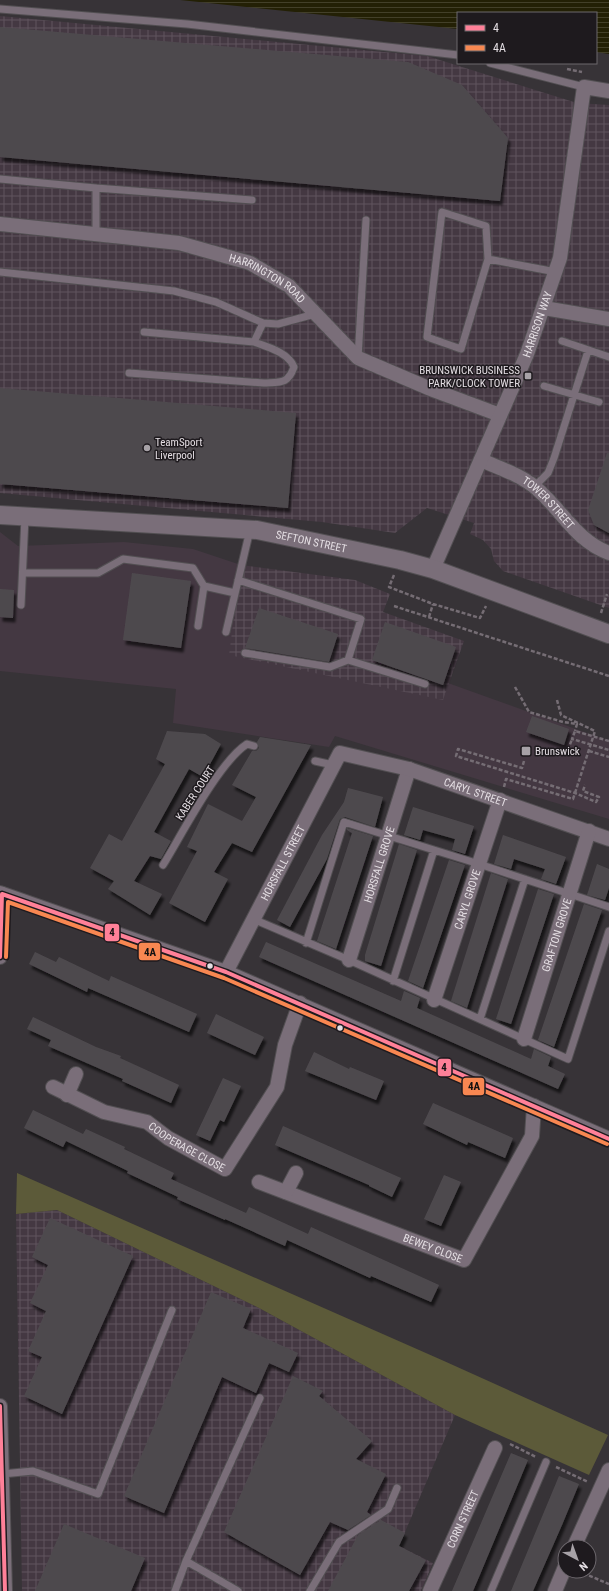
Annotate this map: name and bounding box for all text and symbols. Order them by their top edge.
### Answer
legend [457,12,597,64]
text: 4 [493,21,499,35]
text: 4A [493,41,506,55]
street label: HARRINGTON ROAD [227,251,308,306]
street label: HARRISON WAY [520,289,555,359]
place label: BRUNSWICK BUSINESS PARK/CLOCK TOWER [419,364,520,390]
marker: BRUNSWICK BUSINESS PARK/CLOCK TOWER [523,371,533,381]
place label: TeamSport Liverpool [155,436,202,462]
marker: TeamSport Liverpool [142,443,152,453]
street label: TOWER STREET [520,474,577,532]
street label: SEFTON STREET [275,528,348,556]
marker: Brunswick [520,745,532,757]
place label: Brunswick [535,745,580,758]
street label: KABER COURT [173,763,218,823]
street label: CARYL STREET [442,776,509,810]
street label: HORSFALL STREET [258,823,308,903]
street label: HORSFALL GROVE [361,824,398,904]
street label: CARYL GROVE [452,867,484,931]
street label: GRAFTON GROVE [539,896,575,973]
line badge: 4 [104,923,120,942]
text: 4 [109,926,115,939]
line badge: 4A [138,942,161,961]
text: 4A [144,946,156,959]
unlabelled marker [205,961,215,971]
unlabelled marker [335,1023,345,1033]
line badge: 4 [437,1058,452,1077]
text: 4 [441,1061,447,1074]
line badge: 4A [462,1077,485,1096]
text: 4A [468,1080,480,1093]
street label: COOPERAGE CLOSE [146,1119,228,1175]
street label: BEWEY CLOSE [401,1231,465,1266]
street label: CORN STREET [444,1488,482,1550]
north arrow [557,1539,597,1579]
text: N [576,1559,590,1573]

